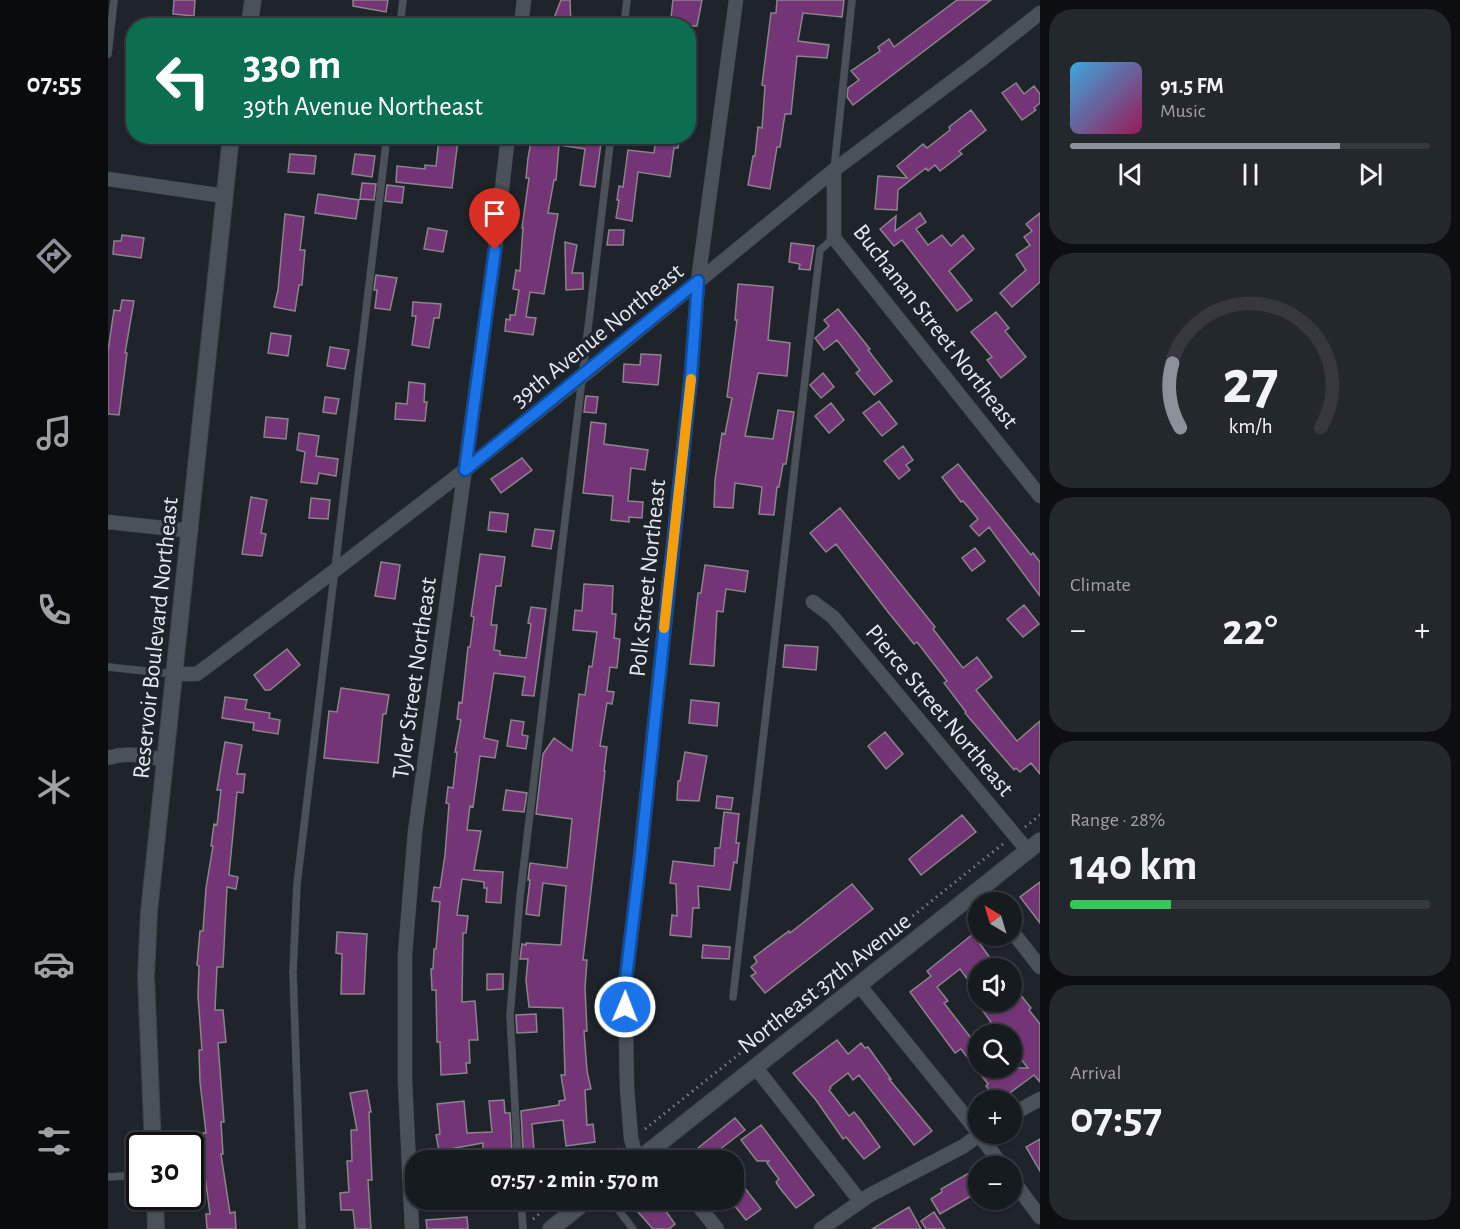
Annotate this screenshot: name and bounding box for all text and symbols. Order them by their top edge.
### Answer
icon: left [144,42,222,120]
text: 330 m [243,44,341,86]
text: 07:55 [26,70,82,97]
text: 91.5 FM [1160,75,1224,97]
text: 39th Avenue Northeast [243,93,483,120]
text: Music [1160,101,1206,121]
icon: previous [1114,158,1147,191]
icon: pause [1234,158,1267,191]
icon: next [1354,158,1387,191]
pin [469,188,520,250]
icon: arrive [478,197,511,230]
street label: Buchanan Street Northeast [848,220,1022,433]
icon: directions [33,235,75,277]
street label: 39th Avenue Northeast [507,259,688,412]
text: 27 [1222,352,1278,414]
icon: music [33,412,75,454]
text: km/h [1228,416,1272,437]
street label: Polk Street Northeast [626,478,670,678]
street label: Reservoir Boulevard Northeast [129,496,183,780]
street label: Tyler Street Northeast [389,575,441,781]
text: Climate [1070,575,1131,595]
icon: phone [33,589,75,631]
text: 22° [1222,608,1278,653]
text: − [1070,614,1086,647]
text: + [1414,614,1430,647]
street label: Pierce Street Northeast [861,620,1018,801]
icon: climate [33,766,75,808]
text: Range · 28% [1070,810,1165,830]
text: 140 km [1070,843,1198,888]
north arrow [968,892,1022,946]
map controls [968,892,1022,1210]
street label: Northeast 37th Avenue [734,909,916,1058]
icon: car [33,943,75,985]
button: sound [968,958,1022,1012]
position arrow [593,975,657,1039]
button: search [968,1024,1022,1078]
text: Arrival [1070,1063,1121,1083]
button: + [968,1090,1022,1144]
text: 07:57 [1070,1096,1162,1141]
icon: filters [33,1120,75,1162]
speed limit sign: 30 [126,1132,204,1210]
button: − [968,1156,1022,1210]
text: 07:57 · 2 min · 570 m [490,1169,659,1191]

